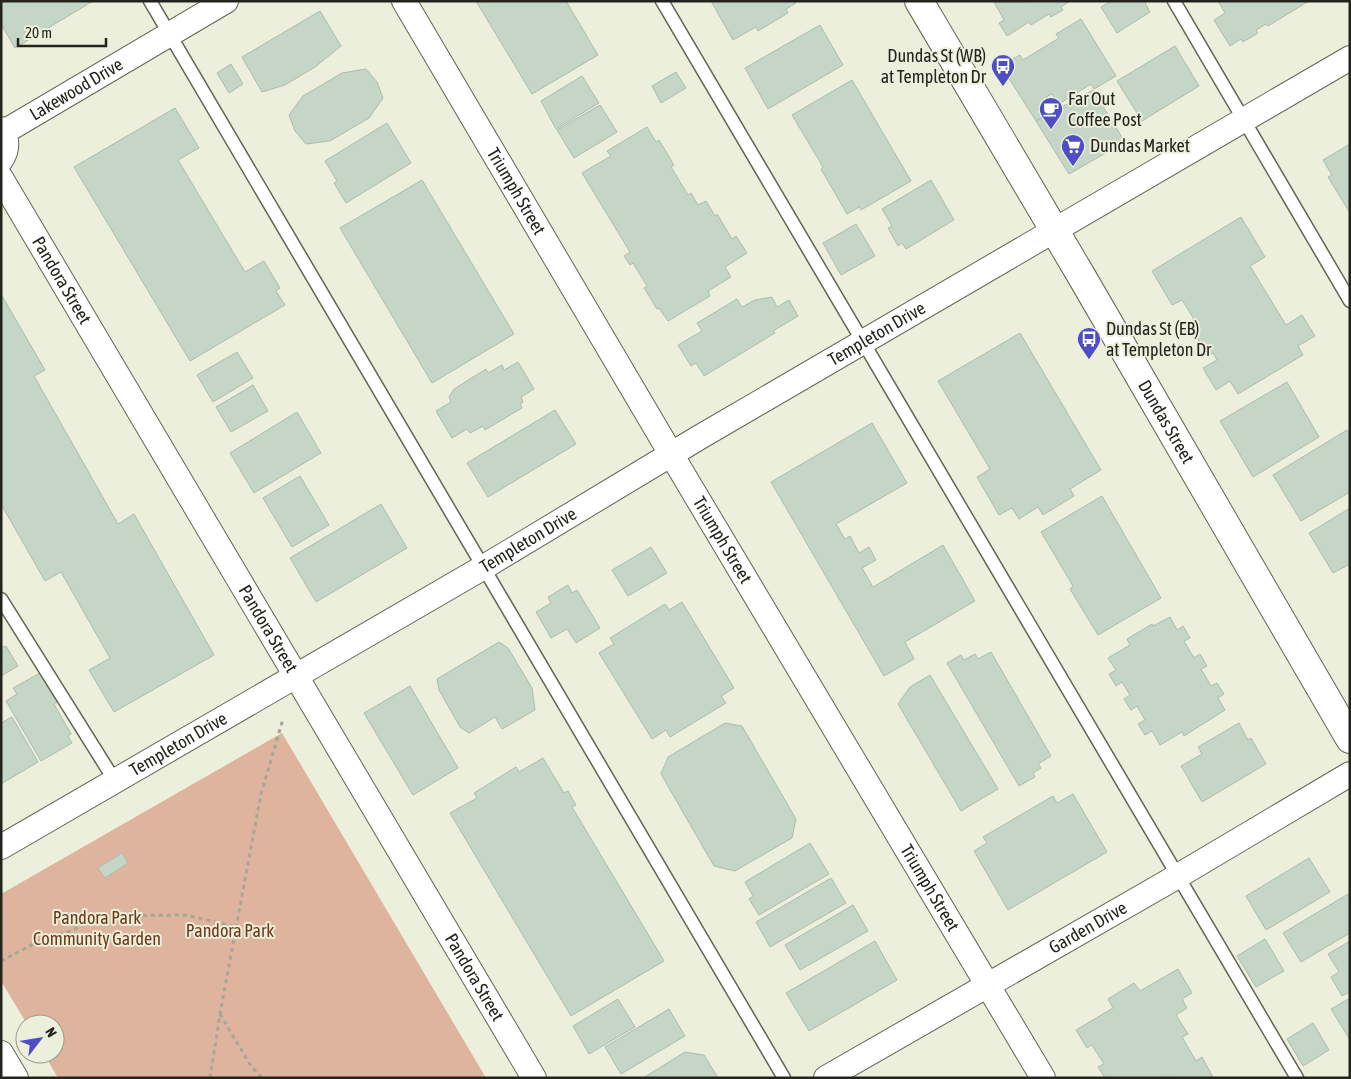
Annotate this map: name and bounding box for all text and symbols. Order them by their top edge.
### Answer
scale bar [18,15,105,47]
text: 20 m [25,24,52,41]
place label: Dundas St (WB) at Templeton Dr [881,45,987,87]
street label: Lakewood Drive [26,53,126,124]
bus stop icon: Dundas St (WB) at Templeton Dr [990,53,1016,87]
place label: Far Out Coffee Post [1068,88,1142,130]
cafe icon: Far Out Coffee Post [1038,96,1064,130]
supermarket icon: Dundas Market [1060,133,1086,167]
place label: Dundas Market [1090,135,1190,156]
street label: Triumph Street [483,144,550,238]
street label: Pandora Street [28,233,96,328]
street label: Templeton Drive [824,297,929,370]
place label: Dundas St (EB) at Templeton Dr [1106,318,1212,360]
bus stop icon: Dundas St (EB) at Templeton Dr [1076,326,1102,360]
street label: Dundas Street [1134,376,1199,467]
street label: Triumph Street [689,493,757,587]
street label: Templeton Drive [476,503,580,577]
street label: Pandora Street [234,581,302,676]
street label: Templeton Drive [126,707,231,780]
street label: Triumph Street [896,841,964,935]
street label: Garden Drive [1045,897,1130,958]
park label: Pandora Park Community Garden [33,907,161,949]
park label: Pandora Park [186,920,274,941]
street label: Pandora Street [441,930,509,1025]
north arrow [15,1014,65,1064]
text: N [42,1025,60,1040]

